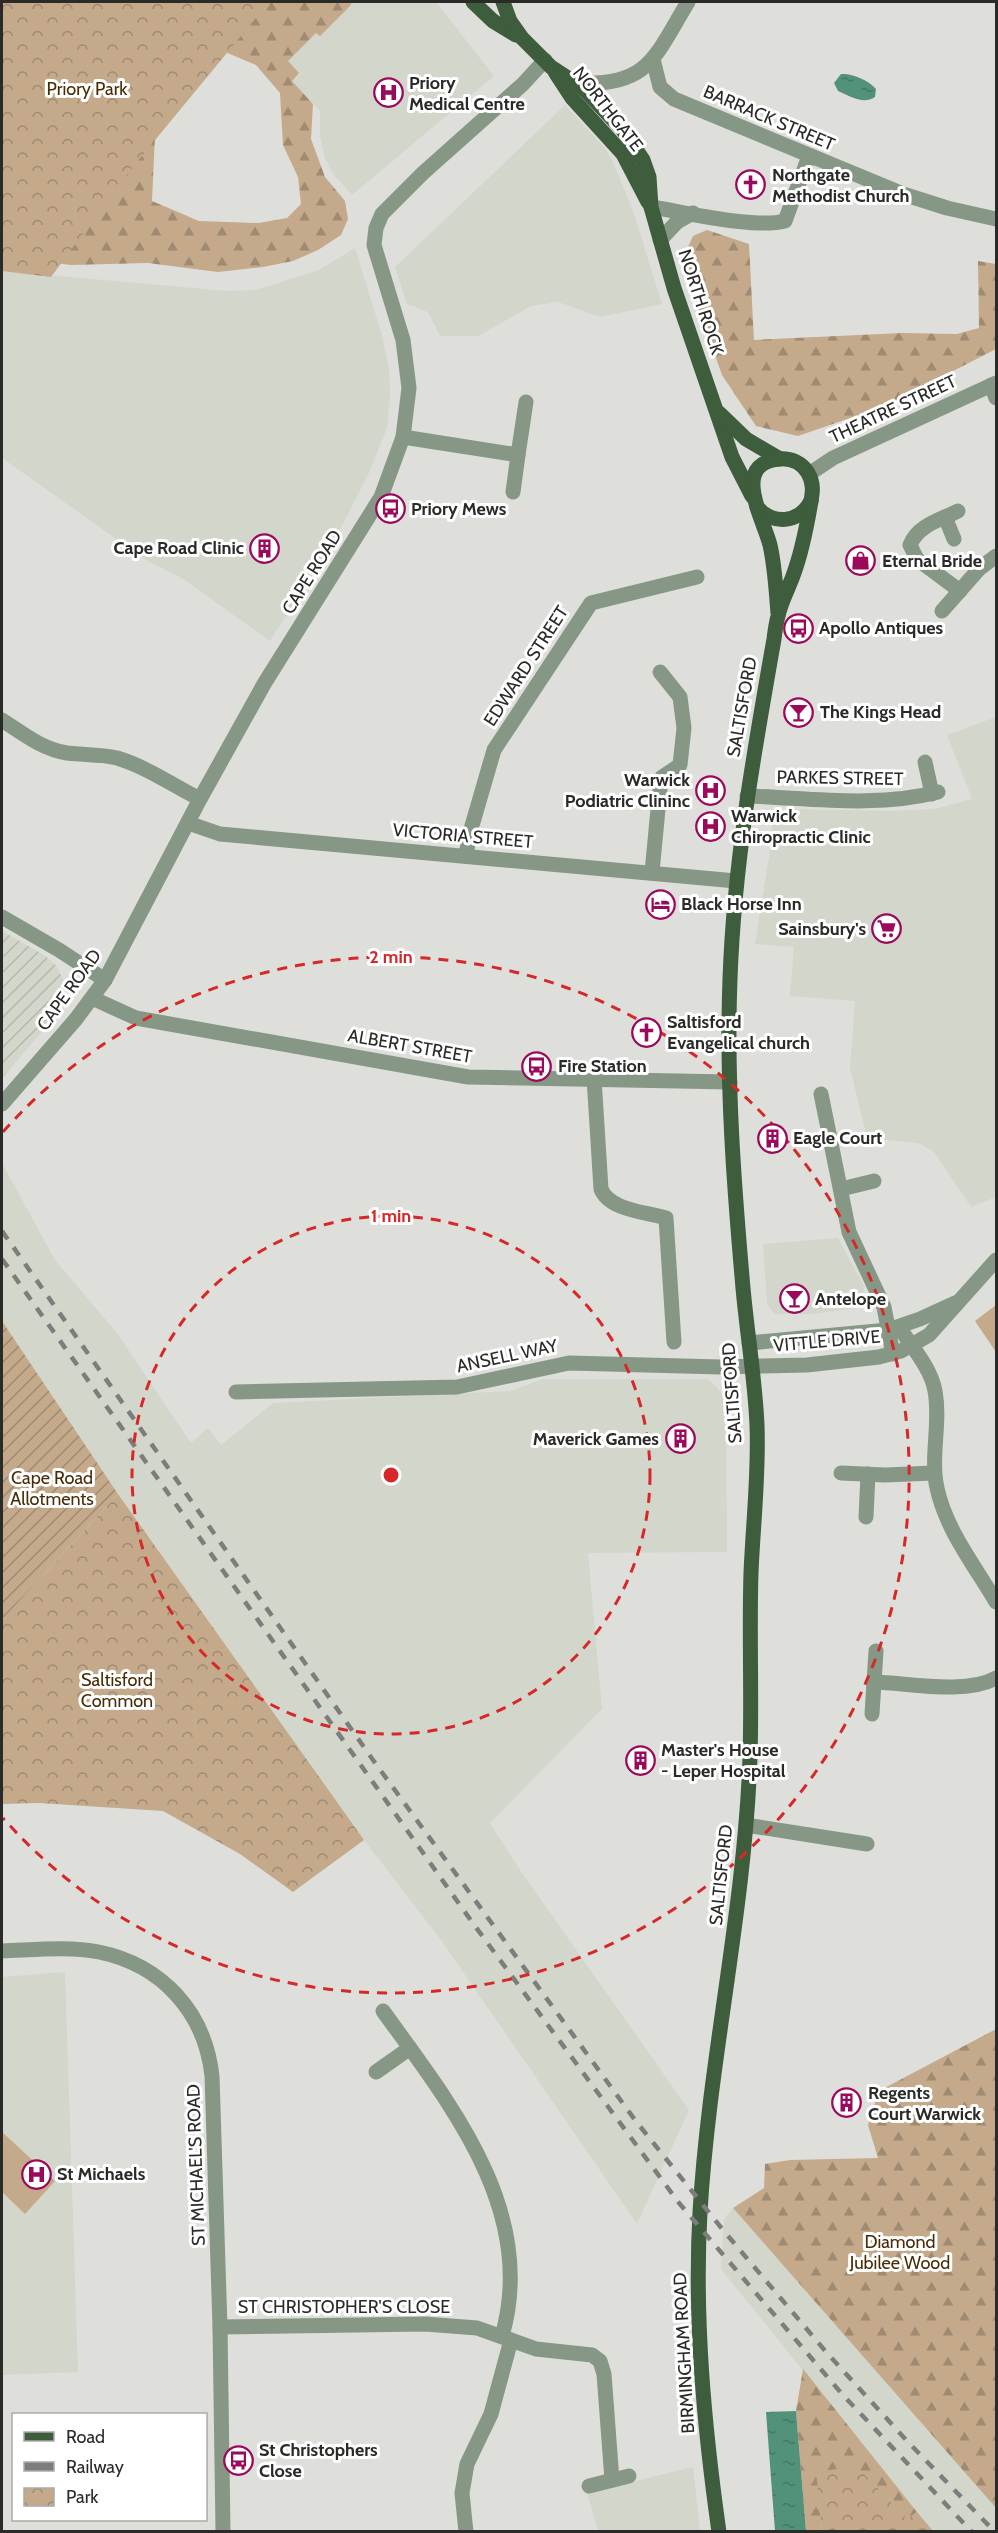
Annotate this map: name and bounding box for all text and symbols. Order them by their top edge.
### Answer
street label: NORTHGATE [568,62,648,156]
place label: Priory Medical Centre [409,72,525,115]
hospital icon: Priory Medical Centre [372,77,404,109]
park label: Priory Park [47,78,128,100]
street label: BARRACK STREET [700,80,838,156]
place label: Northgate Methodist Church [772,164,910,207]
church icon: Northgate Methodist Church [735,169,767,201]
street label: NORTH ROCK [674,247,729,358]
street label: THEATRE STREET [826,370,960,448]
bus stop icon: Priory Mews [374,493,406,525]
place label: Priory Mews [411,498,507,520]
street label: CAPE ROAD [277,526,347,618]
building icon: Cape Road Clinic [249,532,281,564]
place label: Cape Road Clinic [114,537,244,559]
shop icon: Eternal Bride [845,545,877,577]
place label: Eternal Bride [882,550,982,572]
street label: EDWARD STREET [479,601,573,730]
bus stop icon: Apollo Antiques [782,612,814,644]
place label: Apollo Antiques [819,617,944,639]
street label: SALTISFORD [722,655,762,759]
bar icon: The Kings Head [783,696,815,728]
place label: The Kings Head [820,701,941,723]
street label: PARKES STREET [776,766,904,790]
place label: Warwick Podiatric Clininc [565,769,690,812]
hospital icon: Warwick Podiatric Clininc [695,774,727,806]
place label: Warwick Chiropractic Clinic [731,805,871,848]
hospital icon: Warwick Chiropractic Clinic [694,810,726,842]
street label: VICTORIA STREET [392,819,534,853]
hotel icon: Black Horse Inn [644,888,676,920]
place label: Black Horse Inn [681,893,802,915]
supermarket icon: Sainsbury's [871,913,903,945]
place label: Sainsbury's [778,918,866,940]
street label: CAPE ROAD [32,945,106,1035]
text: 2 min [369,946,413,968]
place label: Saltisford Evangelical church [667,1011,810,1054]
church icon: Saltisford Evangelical church [630,1016,662,1048]
street label: ALBERT STREET [346,1024,474,1068]
bus stop icon: Fire Station [521,1050,553,1082]
place label: Fire Station [558,1055,647,1077]
building icon: Eagle Court [756,1122,788,1154]
place label: Eagle Court [793,1127,882,1149]
text: 1 min [371,1205,411,1227]
bar icon: Antelope [778,1283,810,1315]
place label: Antelope [815,1288,886,1310]
street label: VITTLE DRIVE [773,1325,881,1357]
street label: ANSELL WAY [454,1334,560,1377]
street label: SALTISFORD [717,1342,747,1444]
building icon: Maverick Games [664,1423,696,1455]
place label: Maverick Games [533,1428,659,1450]
centre of rings [381,1465,401,1485]
park label: Cape Road Allotments [10,1467,94,1510]
park label: Saltisford Common [81,1669,153,1712]
place label: Master's House - Leper Hospital [661,1739,786,1782]
building icon: Master's House - Leper Hospital [624,1744,656,1776]
street label: SALTISFORD [705,1824,737,1926]
place label: Regents Court Warwick [868,2082,981,2125]
street label: ST MICHAEL'S ROAD [182,2084,210,2246]
building icon: Regents Court Warwick [831,2087,863,2119]
hospital icon: St Michaels [20,2158,52,2190]
place label: St Michaels [57,2163,146,2185]
park label: Diamond Jubilee Wood [849,2231,950,2274]
street label: BIRMINGHAM ROAD [669,2272,699,2434]
street label: ST CHRISTOPHER'S CLOSE [238,2296,450,2318]
legend [12,2413,207,2521]
text: Road [66,2426,105,2448]
place label: St Christophers Close [259,2439,378,2482]
bus stop icon: St Christophers Close [222,2444,254,2476]
text: Railway [66,2456,124,2478]
text: Park [66,2486,99,2508]

